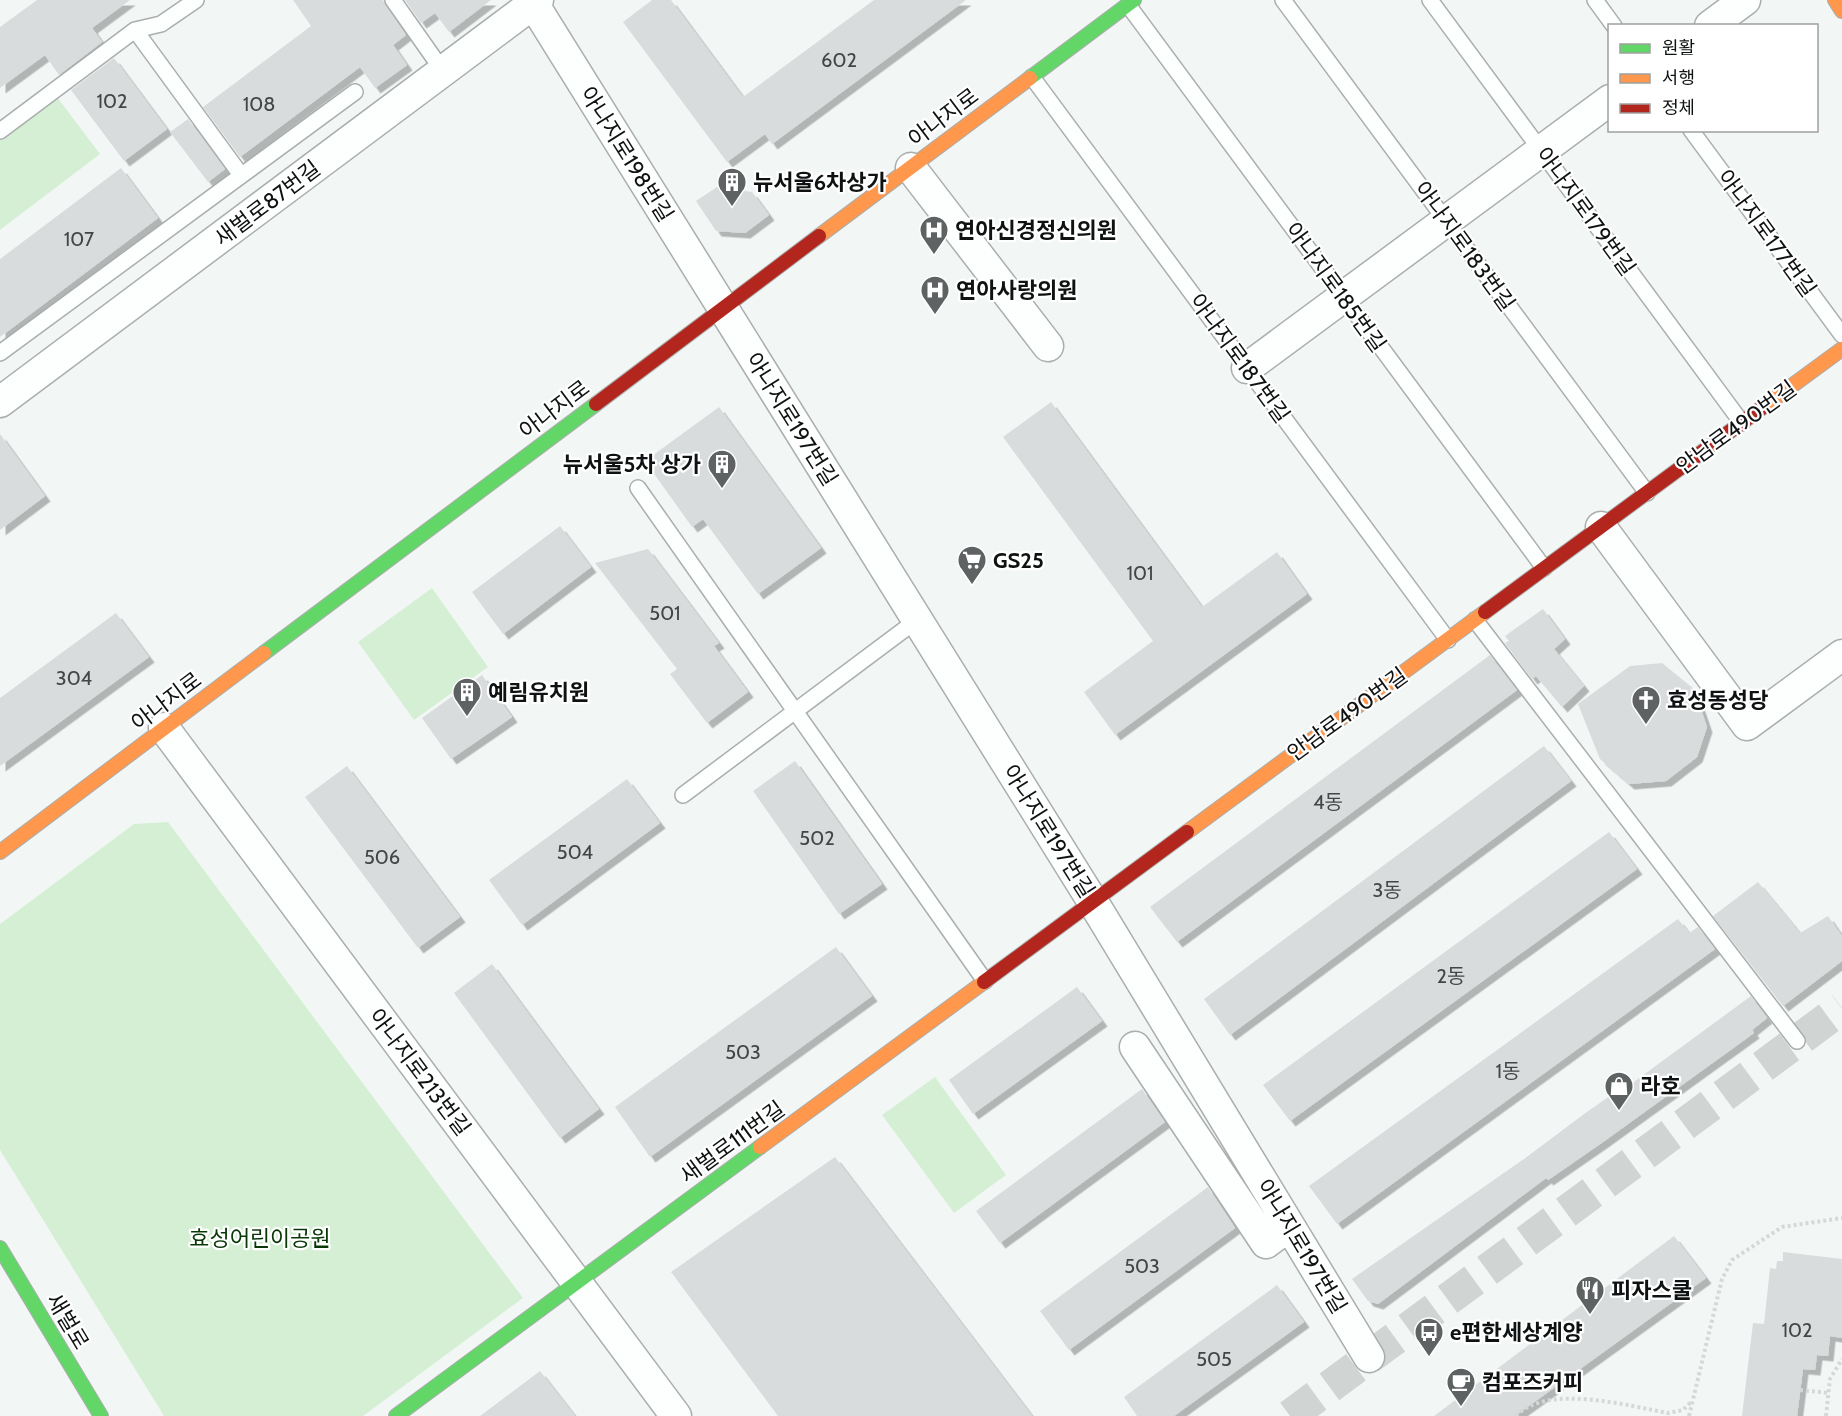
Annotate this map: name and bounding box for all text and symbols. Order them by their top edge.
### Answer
legend [1608,24,1818,132]
text: 원활 [1662,37,1695,59]
house number: 602 [821,48,857,72]
text: 서행 [1662,67,1695,89]
street label: 아나지로198번길 [574,82,679,227]
street label: 아나지로 [903,82,984,153]
house number: 102 [97,89,127,113]
house number: 108 [243,92,275,116]
text: 정체 [1662,97,1695,119]
street label: 아나지로179번길 [1530,142,1641,281]
street label: 새벌로87번길 [209,155,326,252]
street label: 아나지로177번길 [1711,164,1822,302]
building icon: 뉴서울6차상가 [716,166,748,208]
place label: 뉴서울6차상가 [753,169,887,196]
street label: 아나지로183번길 [1408,176,1521,316]
hospital icon: 연아신경정신의원 [918,214,950,256]
place label: 연아신경정신의원 [955,217,1117,244]
street label: 아나지로185번길 [1279,217,1392,357]
house number: 107 [64,227,94,251]
hospital icon: 연아사랑의원 [919,274,951,316]
place label: 연아사랑의원 [956,277,1077,304]
street label: 아나지로187번길 [1184,288,1295,428]
street label: 아나지로197번길 [740,348,843,491]
street label: 아나지로 [514,374,595,445]
street label: 안남로490번길 [1671,375,1802,480]
building icon: 뉴서울5차 상가 [706,448,738,490]
place label: 뉴서울5차 상가 [563,451,701,478]
supermarket icon: GS25 [956,544,988,586]
place label: GS25 [993,547,1044,574]
house number: 101 [1127,561,1154,585]
house number: 501 [649,601,681,625]
street label: 안남로490번길 [1282,662,1413,767]
house number: 304 [56,666,93,690]
street label: 아나지로 [126,666,207,737]
building icon: 예림유치원 [451,676,483,718]
place label: 예림유치원 [488,679,589,706]
church icon: 효성동성당 [1630,684,1662,726]
place label: 효성동성당 [1667,687,1768,714]
street label: 아나지로197번길 [997,760,1100,903]
house number: 4동 [1313,790,1343,814]
house number: 502 [799,826,835,850]
house number: 504 [557,840,594,864]
house number: 506 [364,845,400,869]
house number: 3동 [1372,878,1402,902]
house number: 2동 [1437,964,1465,988]
street label: 아나지로213번길 [363,1003,476,1141]
house number: 503 [725,1040,761,1064]
house number: 1동 [1496,1059,1520,1083]
shop icon: 라호 [1603,1070,1635,1112]
place label: 라호 [1640,1073,1680,1100]
street label: 새벌로111번길 [675,1095,790,1189]
street label: 아나지로197번길 [1251,1174,1352,1318]
park label: 효성어린이공원 [189,1225,331,1252]
house number: 503 [1124,1254,1160,1278]
restaurant icon: 피자스쿨 [1574,1274,1606,1316]
place label: 피자스쿨 [1611,1277,1692,1304]
street label: 새벌로 [40,1288,95,1354]
bus stop icon: e편한세상계양 [1413,1316,1445,1358]
house number: 102 [1782,1318,1812,1342]
place label: e편한세상계양 [1450,1319,1583,1346]
house number: 505 [1196,1347,1232,1371]
cafe icon: 컴포즈커피 [1445,1366,1477,1408]
place label: 컴포즈커피 [1482,1369,1583,1396]

